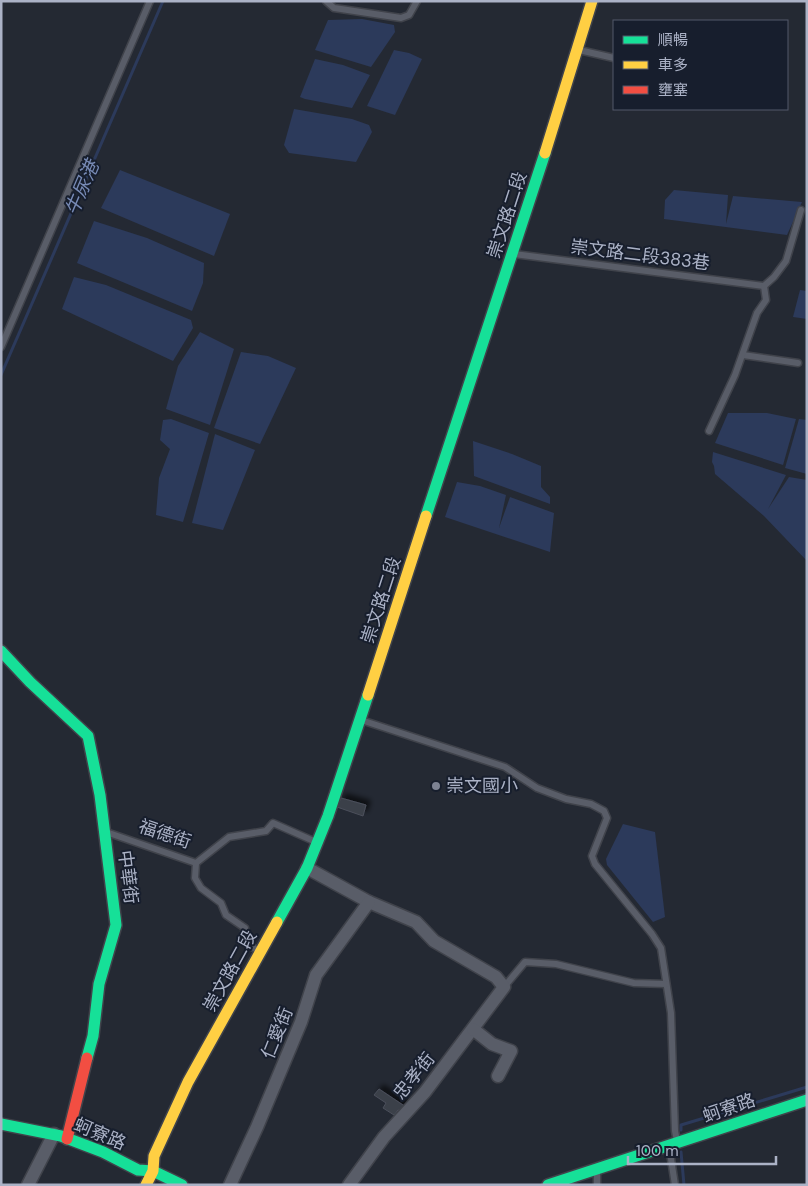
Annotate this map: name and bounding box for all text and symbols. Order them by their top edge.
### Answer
legend [613,20,788,110]
text: 順暢 [658,30,688,50]
text: 車多 [658,55,688,75]
text: 壅塞 [658,80,688,100]
water label: 牛尿港 [59,154,106,219]
street label: 崇文路二段 [482,168,532,262]
street label: 崇文路二段383巷 [569,235,711,275]
street label: 崇文路二段 [356,553,406,647]
place label: 崇文國小 [446,774,518,798]
marker: 崇文國小 [430,780,442,792]
street label: 福德街 [136,814,194,854]
street label: 中華街 [113,849,143,905]
street label: 崇文路二段 [198,926,262,1016]
street label: 仁愛街 [256,1003,298,1063]
street label: 忠孝街 [388,1047,440,1105]
street label: 蚵寮路 [700,1088,758,1128]
street label: 蚵寮路 [70,1112,130,1156]
scale bar [628,1134,776,1166]
text: 100 m [636,1141,679,1161]

